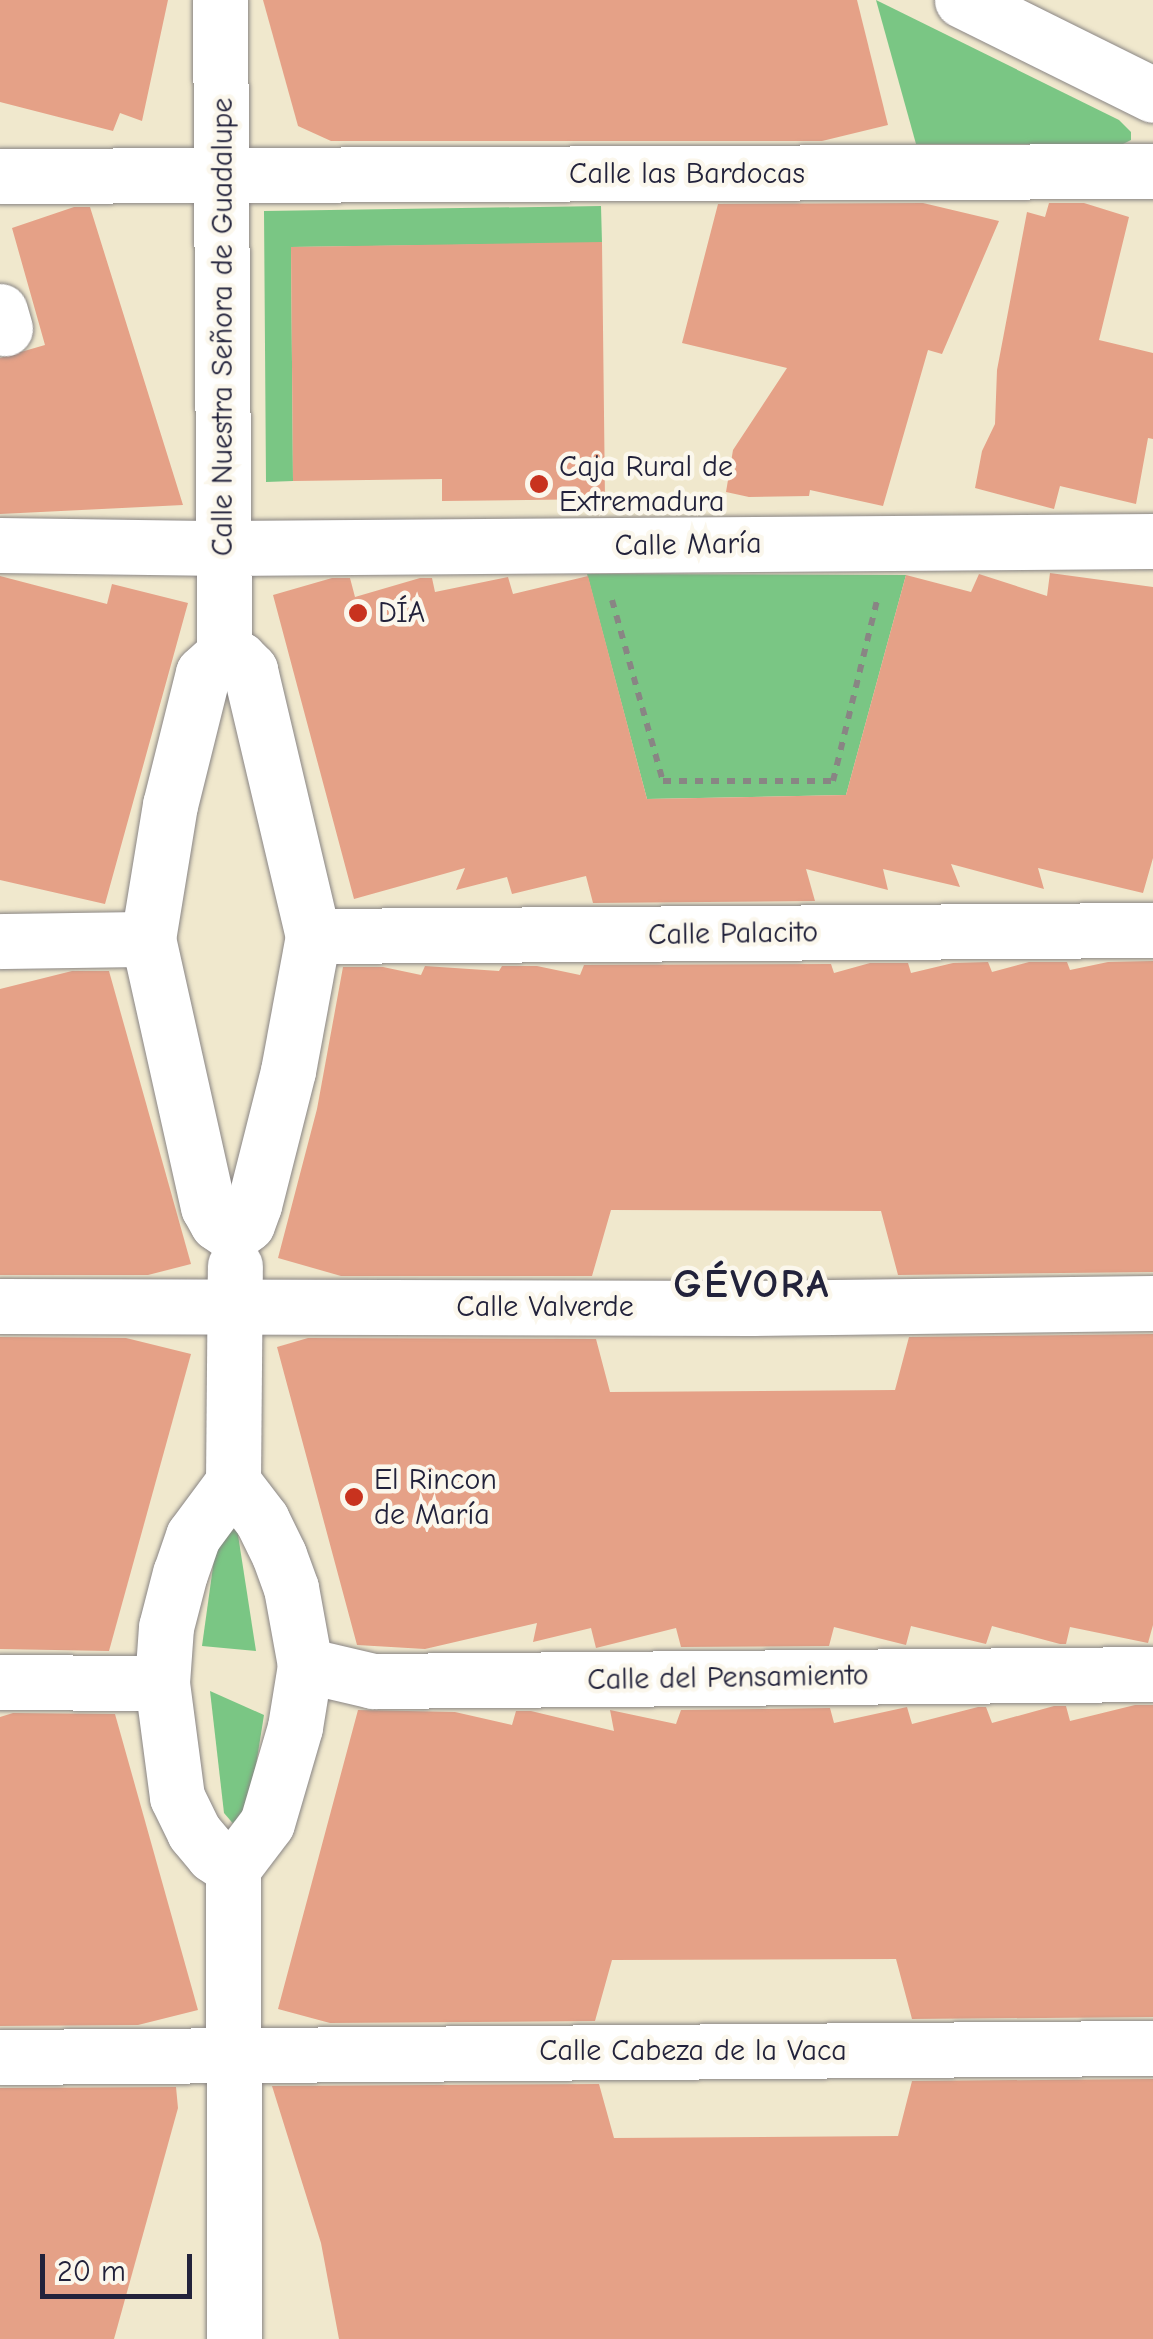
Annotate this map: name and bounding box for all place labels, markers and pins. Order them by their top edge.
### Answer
place label: Caja Rural de Extremadura [559,449,733,520]
marker: Caja Rural de Extremadura [528,473,550,495]
place label: DÍA [378,595,425,631]
marker: DÍA [347,602,369,624]
place label: El Rincon de María [374,1462,497,1532]
marker: El Rincon de María [343,1486,365,1508]

